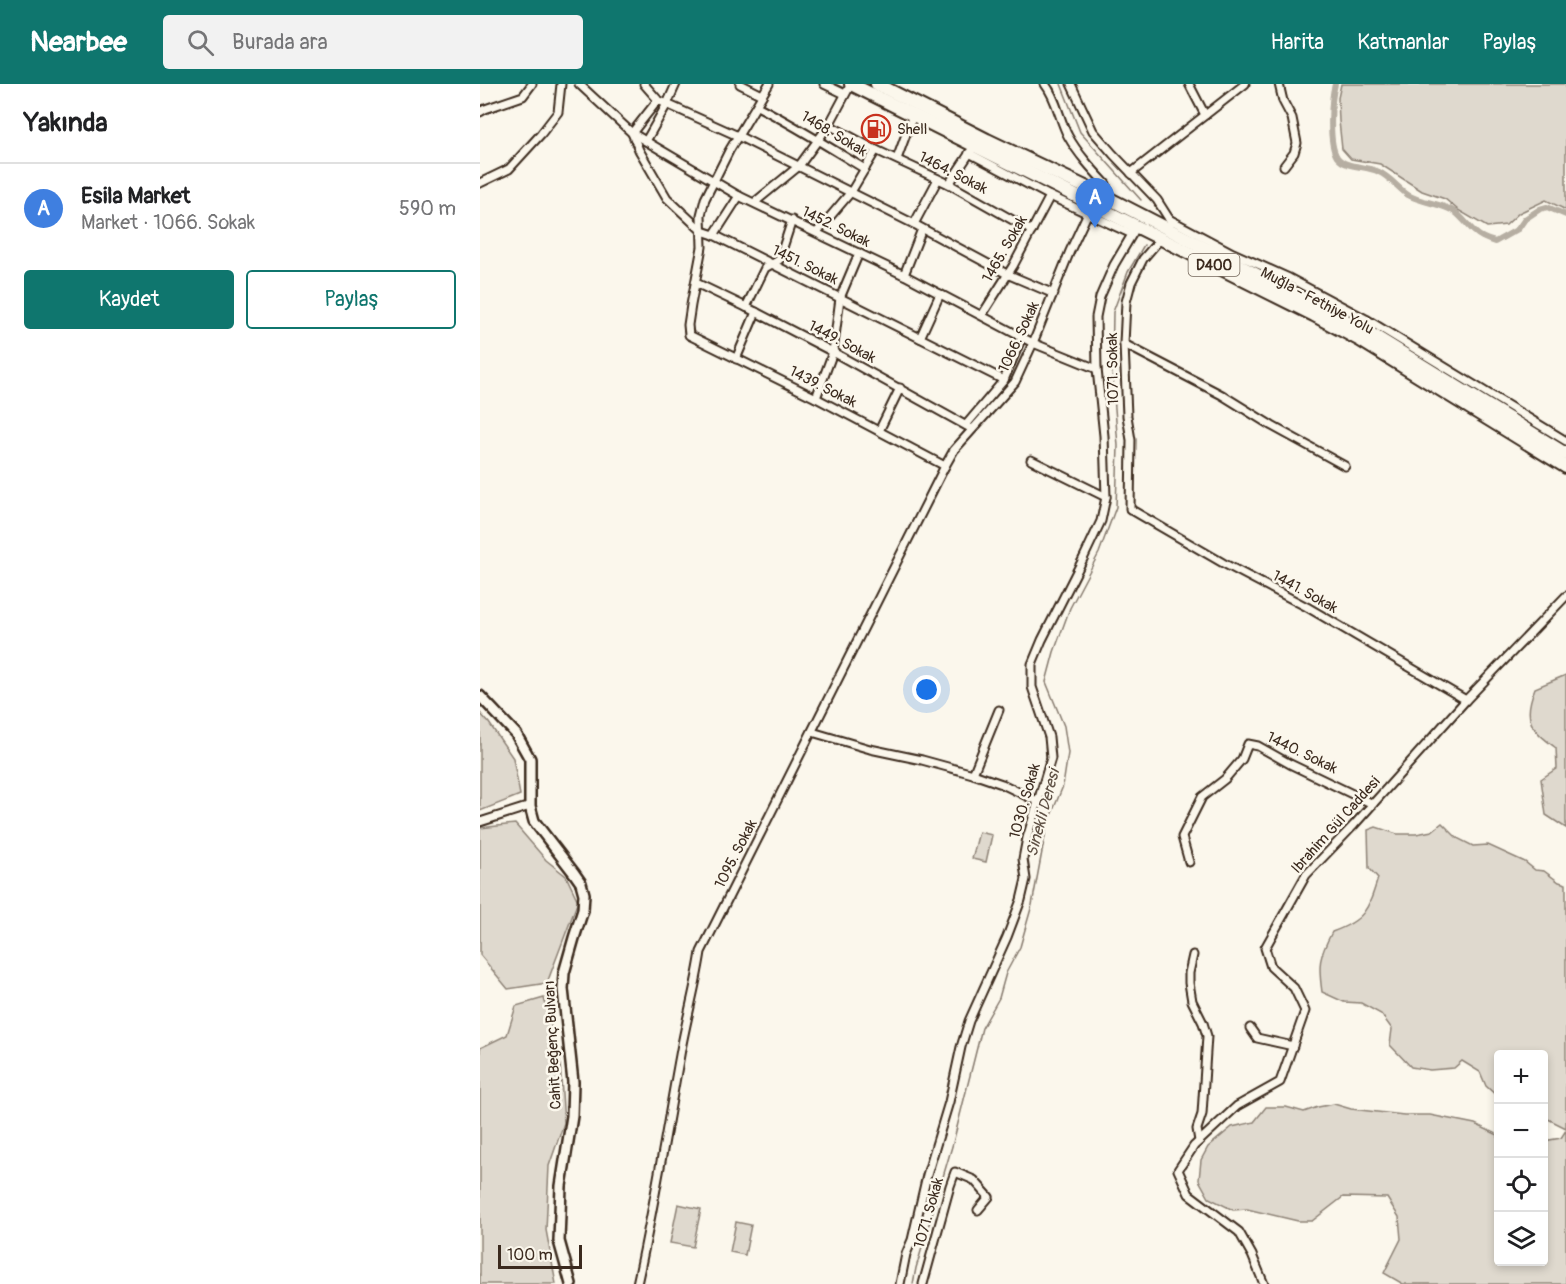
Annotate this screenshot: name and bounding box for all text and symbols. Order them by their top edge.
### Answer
search box [163,15,583,69]
text: Nearbee [30,25,127,60]
icon: search [184,26,217,59]
text: Burada ara [232,28,328,56]
text: Harita [1271,29,1324,56]
text: Katmanlar [1357,29,1449,56]
text: Paylaş [1482,29,1536,56]
text: Yakında [24,107,108,139]
street label: 1468. Sokak [798,107,871,161]
fuel station icon: Shell [860,113,892,145]
place label: Shell [897,120,927,139]
street label: 1464. Sokak [915,148,991,199]
pin: A [1076,178,1114,228]
text: Esila Market [81,182,190,210]
text: A [37,196,50,221]
text: 590 m [399,196,456,221]
street label: 1452. Sokak [799,202,874,252]
text: Market · 1066. Sokak [81,210,255,235]
street label: 1465. Sokak [978,211,1032,286]
street label: 1451. Sokak [769,241,842,290]
road number: D400 [1188,254,1240,276]
street label: Muğla - Fethiye Yolu [1257,263,1377,339]
button: Kaydet [24,270,234,329]
button: Paylaş [246,270,456,329]
street label: 1066. Sokak [994,298,1044,376]
street label: 1449. Sokak [805,316,880,368]
street label: 1071. Sokak [1103,332,1123,406]
street label: 1439. Sokak [786,362,861,412]
street label: 1441. Sokak [1269,566,1342,618]
your location [912,675,941,704]
street label: 1440. Sokak [1264,728,1341,779]
street label: 1030. Sokak [1005,760,1045,841]
water label: Sinekli Deresi [1022,765,1065,859]
street label: Ibrahim Gül Caddesi [1287,773,1385,877]
street label: 1095. Sokak [711,816,762,892]
street label: Cahit Beğenç Bulvarı [540,980,566,1110]
map controls [1494,1050,1548,1266]
button: + [1494,1050,1548,1104]
button: − [1494,1104,1548,1158]
button: locate [1494,1158,1548,1212]
street label: 1071. Sokak [910,1175,948,1251]
button: layers [1494,1212,1548,1266]
scale bar [498,1242,582,1270]
text: 100 m [507,1245,553,1265]

